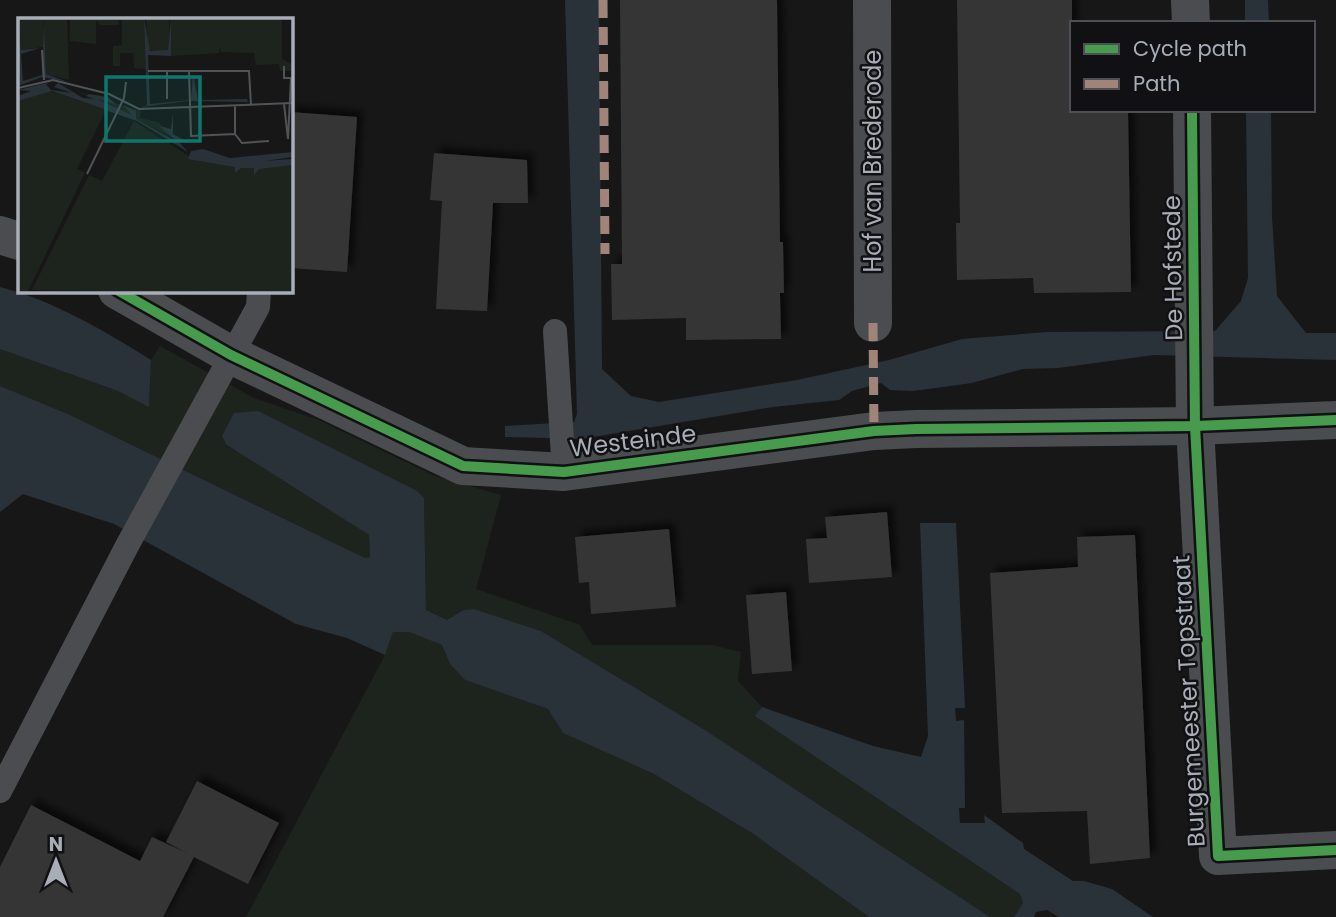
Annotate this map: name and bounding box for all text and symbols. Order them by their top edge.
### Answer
inset map [18,18,292,292]
legend [1070,21,1315,112]
text: Cycle path [1133,34,1247,63]
street label: Hof van Brederode [856,50,889,272]
text: Path [1133,69,1180,98]
street label: De Hofstede [1155,195,1190,341]
street label: Westeinde [568,416,698,465]
street label: Burgemeester Topstraat [1164,554,1213,848]
north arrow [21,826,91,896]
text: N [49,831,63,858]

